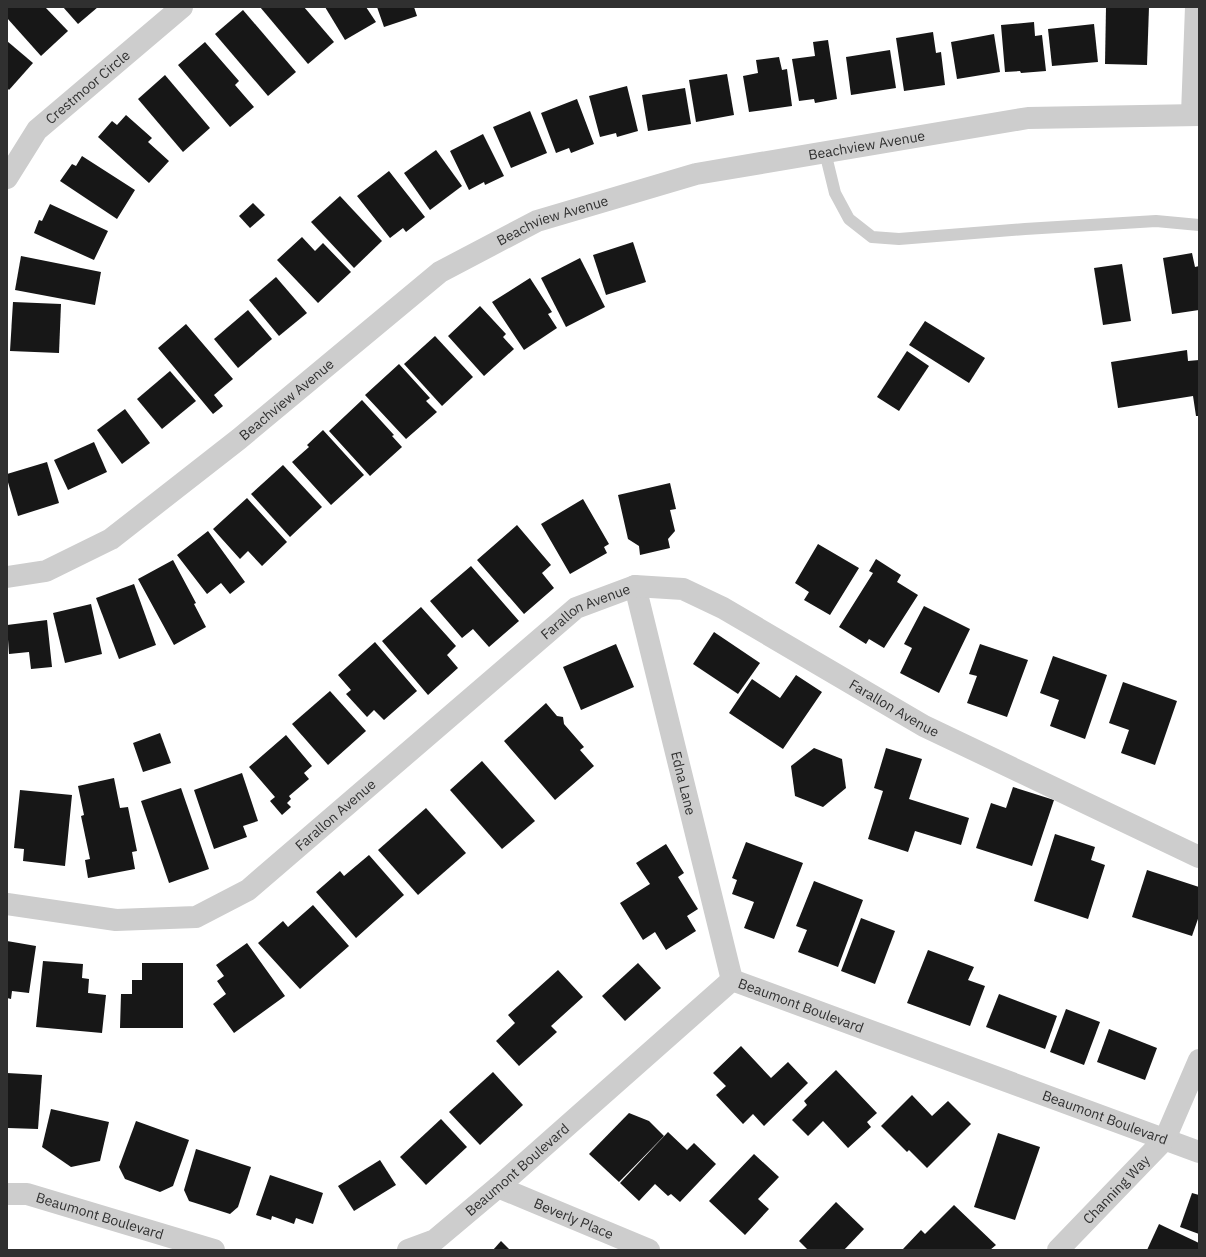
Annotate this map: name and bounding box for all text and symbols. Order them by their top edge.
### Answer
street label: Crestmoor Circle [42,46,134,128]
street label: Beachview Avenue [807,126,927,164]
street label: Beachview Avenue [494,191,611,250]
street label: Beachview Avenue [235,355,338,444]
street label: Farallon Avenue [537,580,633,643]
street label: Farallon Avenue [846,675,942,741]
street label: Edna Lane [667,749,700,817]
street label: Farallon Avenue [291,775,380,855]
street label: Beaumont Boulevard [736,974,866,1037]
street label: Beaumont Boulevard [1040,1086,1170,1149]
street label: Beaumont Boulevard [461,1119,573,1220]
street label: Channing Way [1079,1151,1154,1228]
street label: Beaumont Boulevard [34,1188,166,1243]
street label: Beverly Place [531,1194,617,1243]

